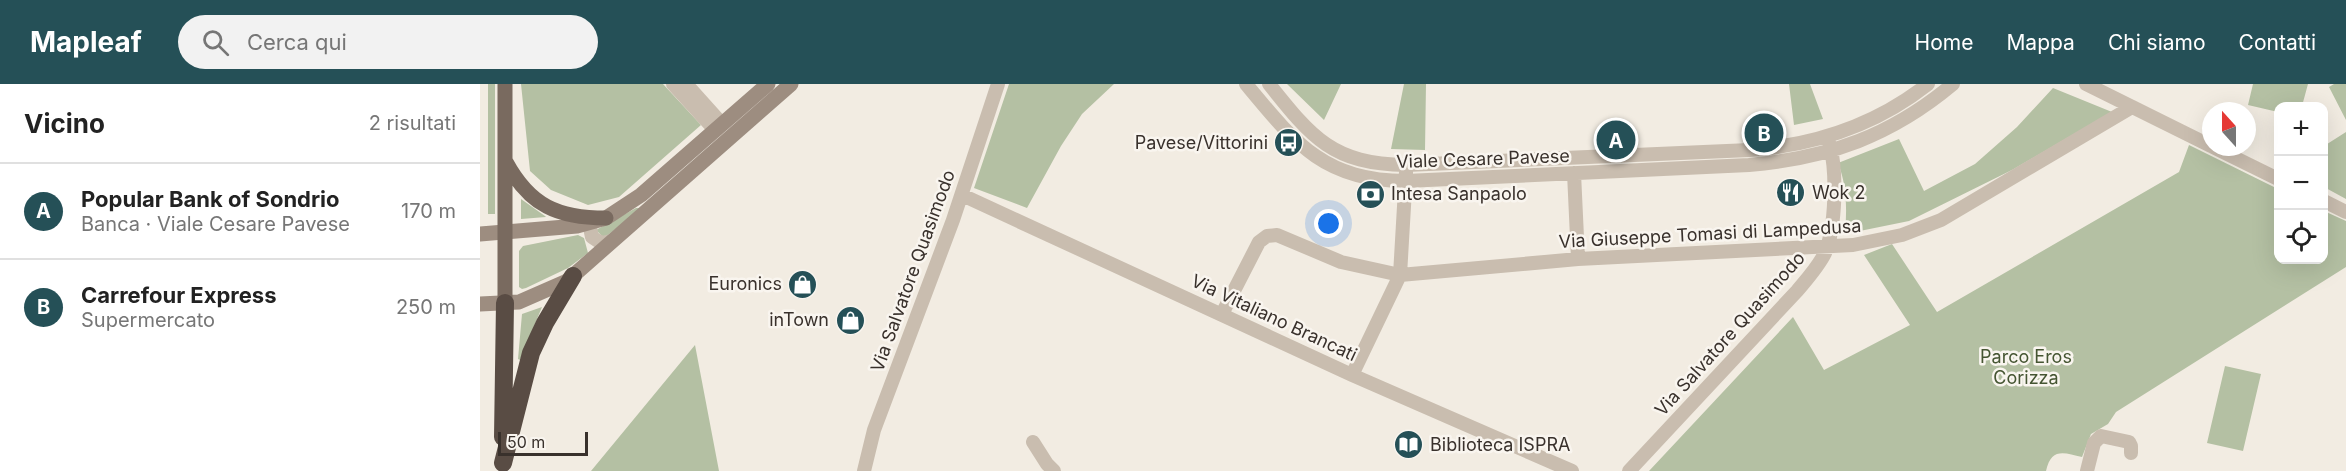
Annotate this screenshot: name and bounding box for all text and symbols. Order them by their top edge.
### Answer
search box [178,15,598,69]
text: Mapleaf [30,25,142,59]
icon: search [199,26,232,59]
text: Cerca qui [247,29,347,55]
text: Home [1915,30,1973,55]
text: Mappa [2006,30,2075,55]
text: Chi siamo [2108,30,2206,55]
text: Contatti [2239,30,2316,55]
north arrow [2202,102,2256,156]
map controls [2274,102,2328,264]
button: + [2274,102,2328,156]
text: Vicino [24,108,105,139]
pin: B [1744,110,1784,156]
text: 2 risultati [369,111,456,135]
pin: A [1596,118,1636,162]
bus stop icon: Pavese/Vittorini [1273,127,1305,159]
place label: Pavese/Vittorini [1135,132,1268,153]
street label: Viale Cesare Pavese [1396,145,1570,172]
button: − [2274,156,2328,210]
street label: Via Salvatore Quasimodo [866,167,959,375]
restaurant icon: Wok 2 [1775,177,1807,209]
bank icon: Intesa Sanpaolo [1354,178,1386,210]
place label: Wok 2 [1812,182,1866,203]
place label: Intesa Sanpaolo [1391,183,1527,204]
text: Popular Bank of Sondrio [81,186,340,212]
text: A [36,199,51,223]
text: 170 m [401,199,456,223]
your location [1314,209,1343,238]
button: locate [2274,210,2328,264]
text: Banca · Viale Cesare Pavese [81,212,350,236]
street label: Via Giuseppe Tomasi di Lampedusa [1558,215,1862,252]
street label: Via Salvatore Quasimodo [1650,247,1809,420]
shop icon: Euronics [787,268,819,300]
street label: Via Vitaliano Brancati [1188,270,1360,365]
place label: Euronics [708,273,782,294]
text: Carrefour Express [81,282,277,308]
text: B [37,295,50,319]
text: 250 m [396,295,456,319]
shop icon: inTown [834,304,866,336]
text: Supermercato [81,308,215,332]
place label: inTown [769,309,829,330]
park label: Parco Eros Corizza [1980,346,2072,388]
scale bar [498,429,588,456]
library icon: Biblioteca ISPRA [1393,429,1425,461]
text: 50 m [507,432,545,452]
place label: Biblioteca ISPRA [1430,434,1570,455]

